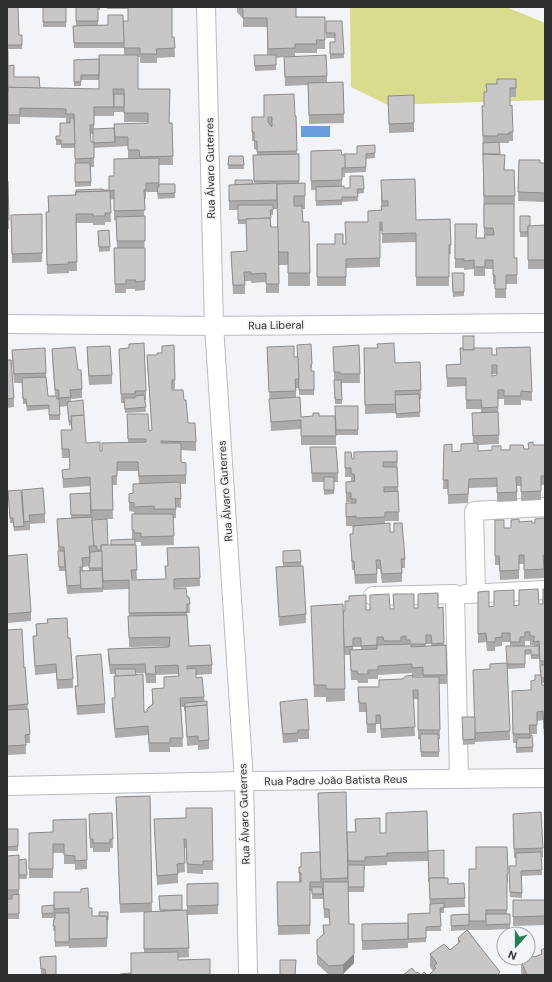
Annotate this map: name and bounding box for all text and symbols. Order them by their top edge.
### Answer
street label: Rua Álvaro Guterres [202,117,218,219]
street label: Rua Liberal [248,318,304,332]
street label: Rua Álvaro Guterres [214,440,236,542]
street label: Rua Álvaro Guterres [235,763,253,865]
street label: Rua Padre João Batista Reus [264,772,408,788]
north arrow [496,926,536,966]
text: N [506,947,519,963]

